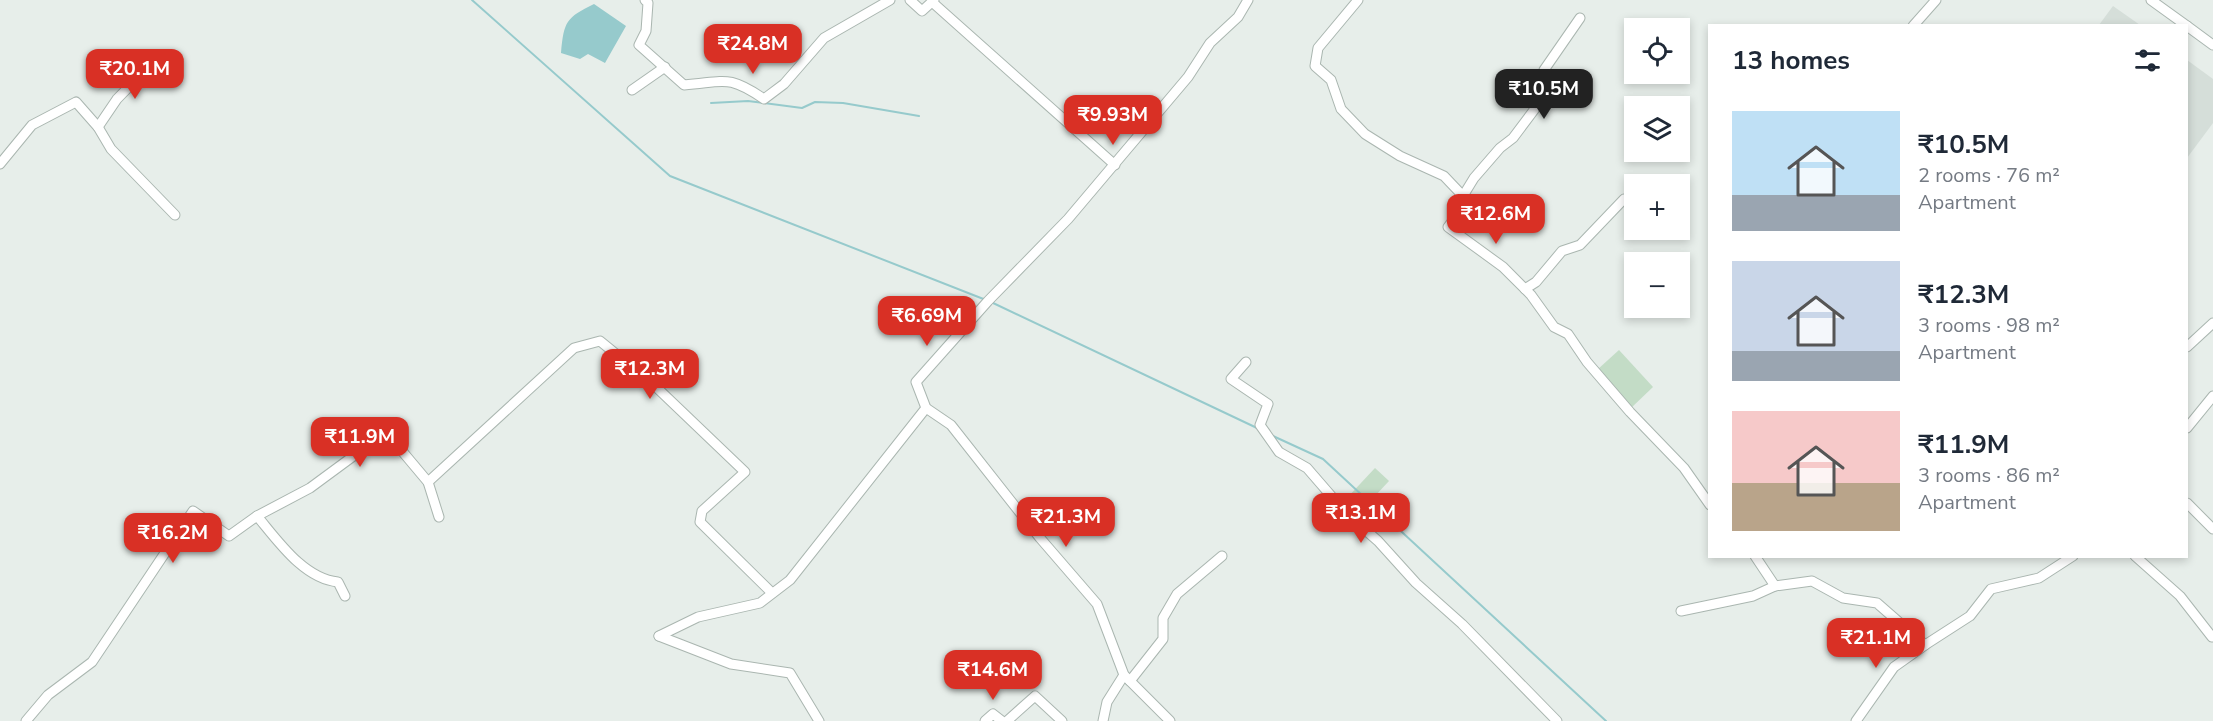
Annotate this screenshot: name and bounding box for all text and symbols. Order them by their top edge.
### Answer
map controls [1624,18,1690,318]
button: locate [1624,18,1690,84]
pin: ₹24.8M [704,24,802,75]
text: ₹24.8M [718,30,788,57]
text: 13 homes [1732,43,1850,78]
icon: filters [2131,44,2164,77]
pin: ₹20.1M [86,49,184,100]
text: ₹20.1M [100,55,170,82]
pin: ₹10.5M [1495,69,1593,120]
text: ₹10.5M [1509,75,1579,102]
pin: ₹9.93M [1064,95,1162,146]
button: layers [1624,96,1690,162]
text: ₹9.93M [1078,101,1148,128]
text: ₹10.5M [1918,127,2009,162]
icon: home [1780,135,1852,207]
text: 2 rooms · 76 m² [1918,162,2060,189]
button: + [1624,174,1690,240]
text: Apartment [1918,189,2016,216]
pin: ₹12.6M [1447,194,1545,245]
text: ₹12.6M [1461,200,1531,227]
button: − [1624,252,1690,318]
text: ₹12.3M [1918,277,2009,312]
icon: home [1780,285,1852,357]
pin: ₹6.69M [878,296,976,347]
text: ₹6.69M [892,302,962,329]
text: 3 rooms · 98 m² [1918,312,2060,339]
text: Apartment [1918,339,2016,366]
pin: ₹12.3M [601,349,699,400]
text: ₹12.3M [615,355,685,382]
pin: ₹11.9M [311,417,409,468]
text: ₹11.9M [325,423,395,450]
text: ₹11.9M [1918,427,2009,462]
icon: home [1780,435,1852,507]
text: 3 rooms · 86 m² [1918,462,2060,489]
text: Apartment [1918,489,2016,516]
pin: ₹13.1M [1312,493,1410,544]
pin: ₹21.3M [1017,497,1115,548]
text: ₹13.1M [1326,499,1396,526]
text: ₹21.3M [1031,503,1101,530]
pin: ₹16.2M [124,513,222,564]
text: ₹16.2M [138,519,208,546]
pin: ₹21.1M [1827,618,1925,669]
text: ₹21.1M [1841,624,1911,651]
pin: ₹14.6M [944,650,1042,701]
text: ₹14.6M [958,656,1028,683]

